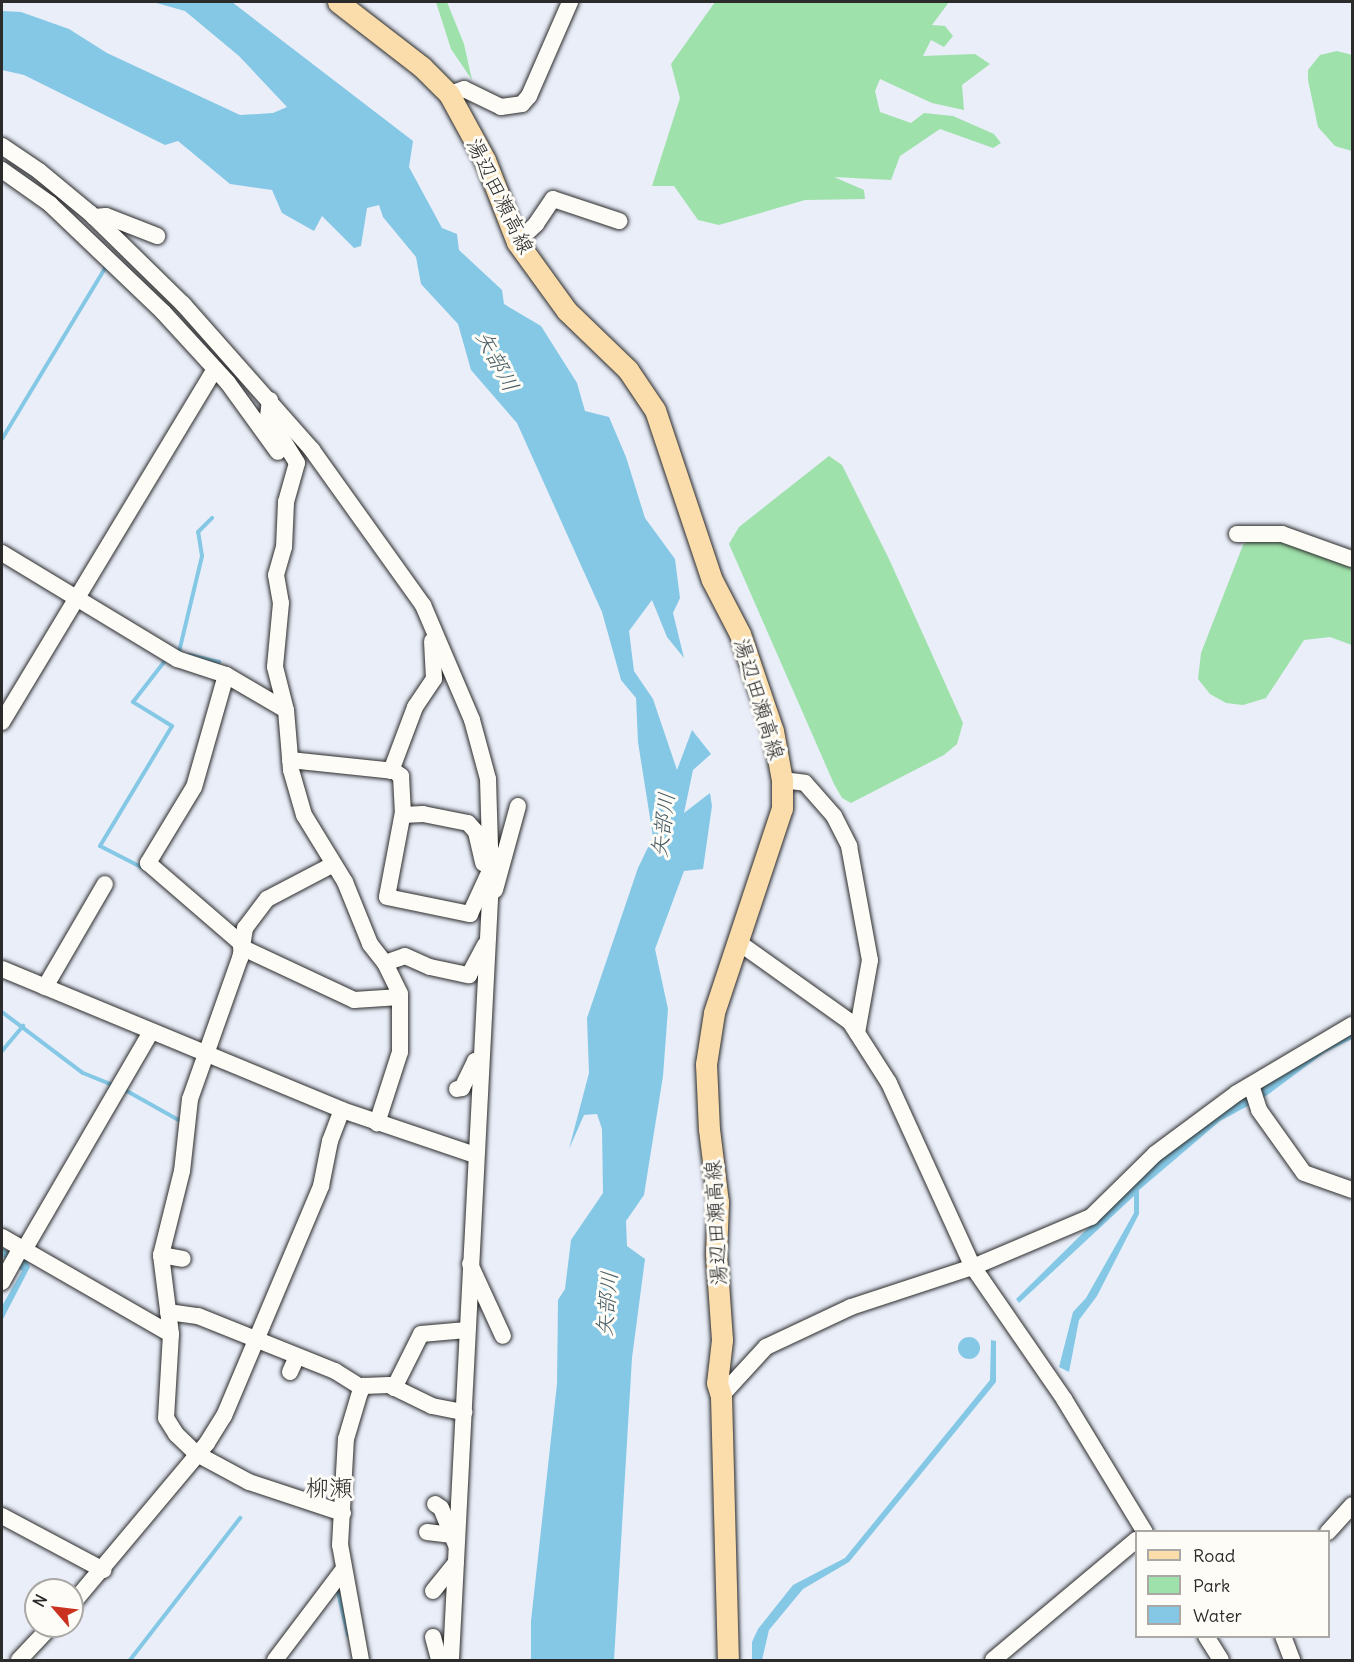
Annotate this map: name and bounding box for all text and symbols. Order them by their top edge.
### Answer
street label: 湯辺田瀬高線 [461,134,539,258]
water label: 矢部川 [470,326,524,396]
street label: 湯辺田瀬高線 [729,635,789,763]
water label: 矢部川 [646,791,680,859]
street label: 湯辺田瀬高線 [700,1159,732,1287]
water label: 矢部川 [591,1270,623,1338]
district label: 柳瀬 [305,1474,353,1502]
legend [1135,1530,1330,1638]
text: Road [1193,1544,1235,1567]
text: Park [1193,1574,1230,1597]
north arrow [24,1578,84,1638]
text: N [28,1591,51,1610]
text: Water [1193,1604,1242,1627]

